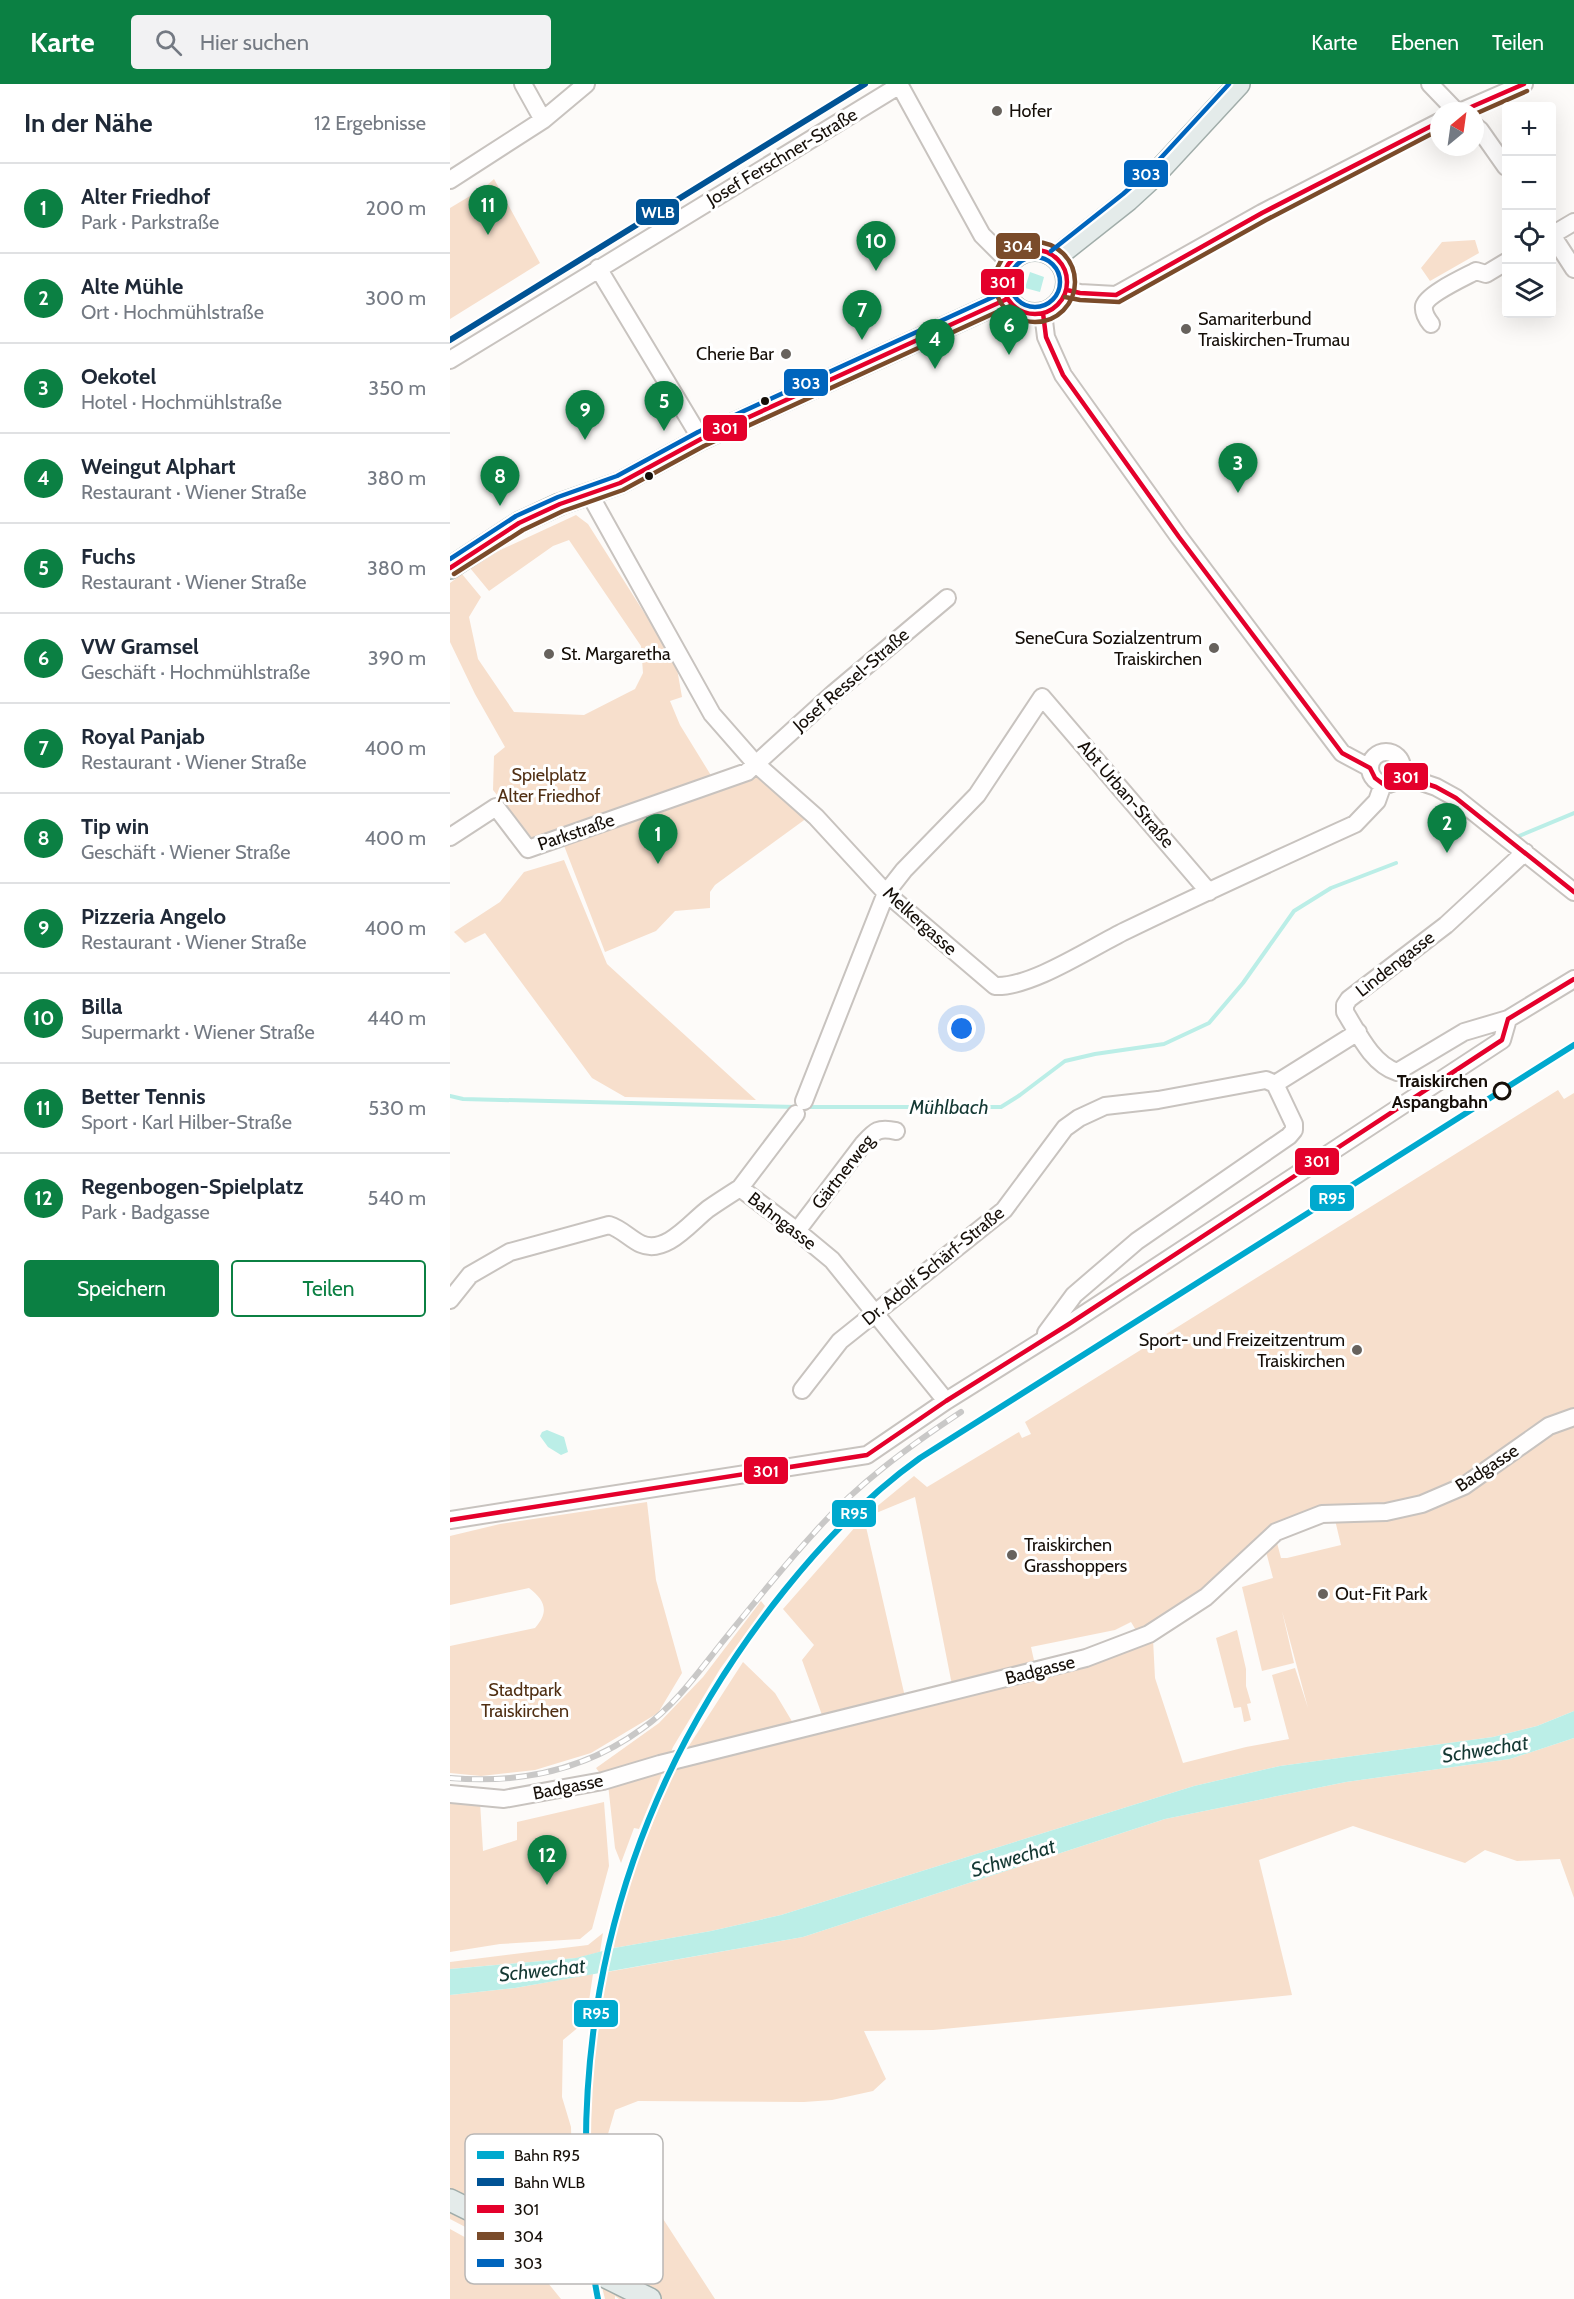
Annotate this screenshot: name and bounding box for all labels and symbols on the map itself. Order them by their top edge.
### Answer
place label: Hofer [1009,100,1052,122]
north arrow [1430,102,1484,156]
street label: Josef Ferschner-Straße [702,103,861,211]
marker: Hofer [990,104,1004,118]
line badge: 303 [1123,159,1169,188]
text: 303 [1132,165,1160,184]
pin: 11 [468,186,507,235]
line badge: WLB [635,198,680,226]
text: WLB [641,203,675,222]
pin: 10 [856,222,896,271]
line badge: 304 [995,232,1041,260]
text: 304 [1003,237,1033,256]
line badge: 301 [980,268,1025,296]
text: 301 [990,273,1016,292]
pin: 7 [842,290,882,340]
pin: 6 [990,306,1028,355]
place label: Samariterbund Traiskirchen-Trumau [1198,308,1350,351]
pin: 4 [916,320,954,369]
marker: Samariterbund Traiskirchen-Trumau [1179,322,1193,336]
place label: Cherie Bar [696,343,774,365]
marker: Cherie Bar [779,347,793,361]
line badge: 303 [783,368,829,397]
text: 303 [792,374,820,393]
pin: 5 [644,382,684,431]
pin: 9 [566,390,604,440]
unlabelled marker [759,395,771,407]
line badge: 301 [702,414,748,442]
text: 301 [712,419,738,438]
pin: 3 [1218,444,1258,493]
pin: 8 [481,456,520,506]
unlabelled marker [643,470,655,482]
street label: Josef Ressel-Straße [788,624,913,737]
place label: SeneCura Sozialzentrum Traiskirchen [1015,627,1202,670]
marker: SeneCura Sozialzentrum Traiskirchen [1207,641,1221,655]
place label: St. Margaretha [561,643,671,665]
marker: St. Margaretha [542,647,556,661]
street label: Abt Urban-Straße [1073,736,1179,852]
line badge: 301 [1383,762,1429,791]
park label: Spielplatz Alter Friedhof [498,764,600,807]
text: 301 [1393,768,1419,787]
pin: 2 [1428,804,1466,853]
street label: Parkstraße [535,809,617,855]
pin: 1 [638,814,678,864]
street label: Melkergasse [878,882,962,960]
street label: Lindengasse [1351,926,1439,1002]
your location [947,1014,976,1043]
place label: Traiskirchen Aspangbahn [1392,1070,1488,1113]
marker: Traiskirchen Aspangbahn [1493,1082,1511,1100]
water label: Mühlbach [908,1095,989,1119]
street label: Gärtnerweg [807,1130,880,1214]
line badge: 301 [1294,1147,1340,1176]
text: 301 [1304,1152,1330,1171]
line badge: R95 [1309,1184,1355,1212]
street label: Bahngasse [743,1187,821,1255]
text: R95 [1318,1189,1346,1208]
street label: Dr. Adolf Schärf-Straße [857,1202,1009,1330]
place label: Sport- und Freizeitzentrum Traiskirchen [1139,1329,1345,1372]
marker: Sport- und Freizeitzentrum Traiskirchen [1350,1343,1364,1357]
street label: Badgasse [1451,1439,1523,1497]
line badge: 301 [743,1456,789,1485]
text: 301 [753,1462,779,1481]
line badge: R95 [831,1499,877,1528]
text: R95 [840,1504,868,1523]
place label: Traiskirchen Grasshoppers [1024,1534,1127,1577]
marker: Traiskirchen Grasshoppers [1005,1548,1019,1562]
place label: Out-Fit Park [1335,1583,1428,1605]
marker: Out-Fit Park [1316,1587,1330,1601]
street label: Badgasse [1003,1651,1077,1689]
park label: Stadtpark Traiskirchen [481,1679,569,1722]
water label: Schwechat [1440,1730,1531,1768]
street label: Badgasse [531,1769,605,1805]
water label: Schwechat [968,1834,1059,1882]
pin: 12 [528,1836,566,1885]
water label: Schwechat [498,1953,587,1986]
line badge: R95 [573,1999,619,2028]
text: R95 [582,2004,610,2023]
legend [465,2134,663,2284]
text: Bahn R95 [514,2146,580,2165]
text: Bahn WLB [514,2173,586,2192]
text: 301 [514,2200,539,2219]
text: 304 [514,2227,543,2246]
text: 303 [514,2254,542,2273]

